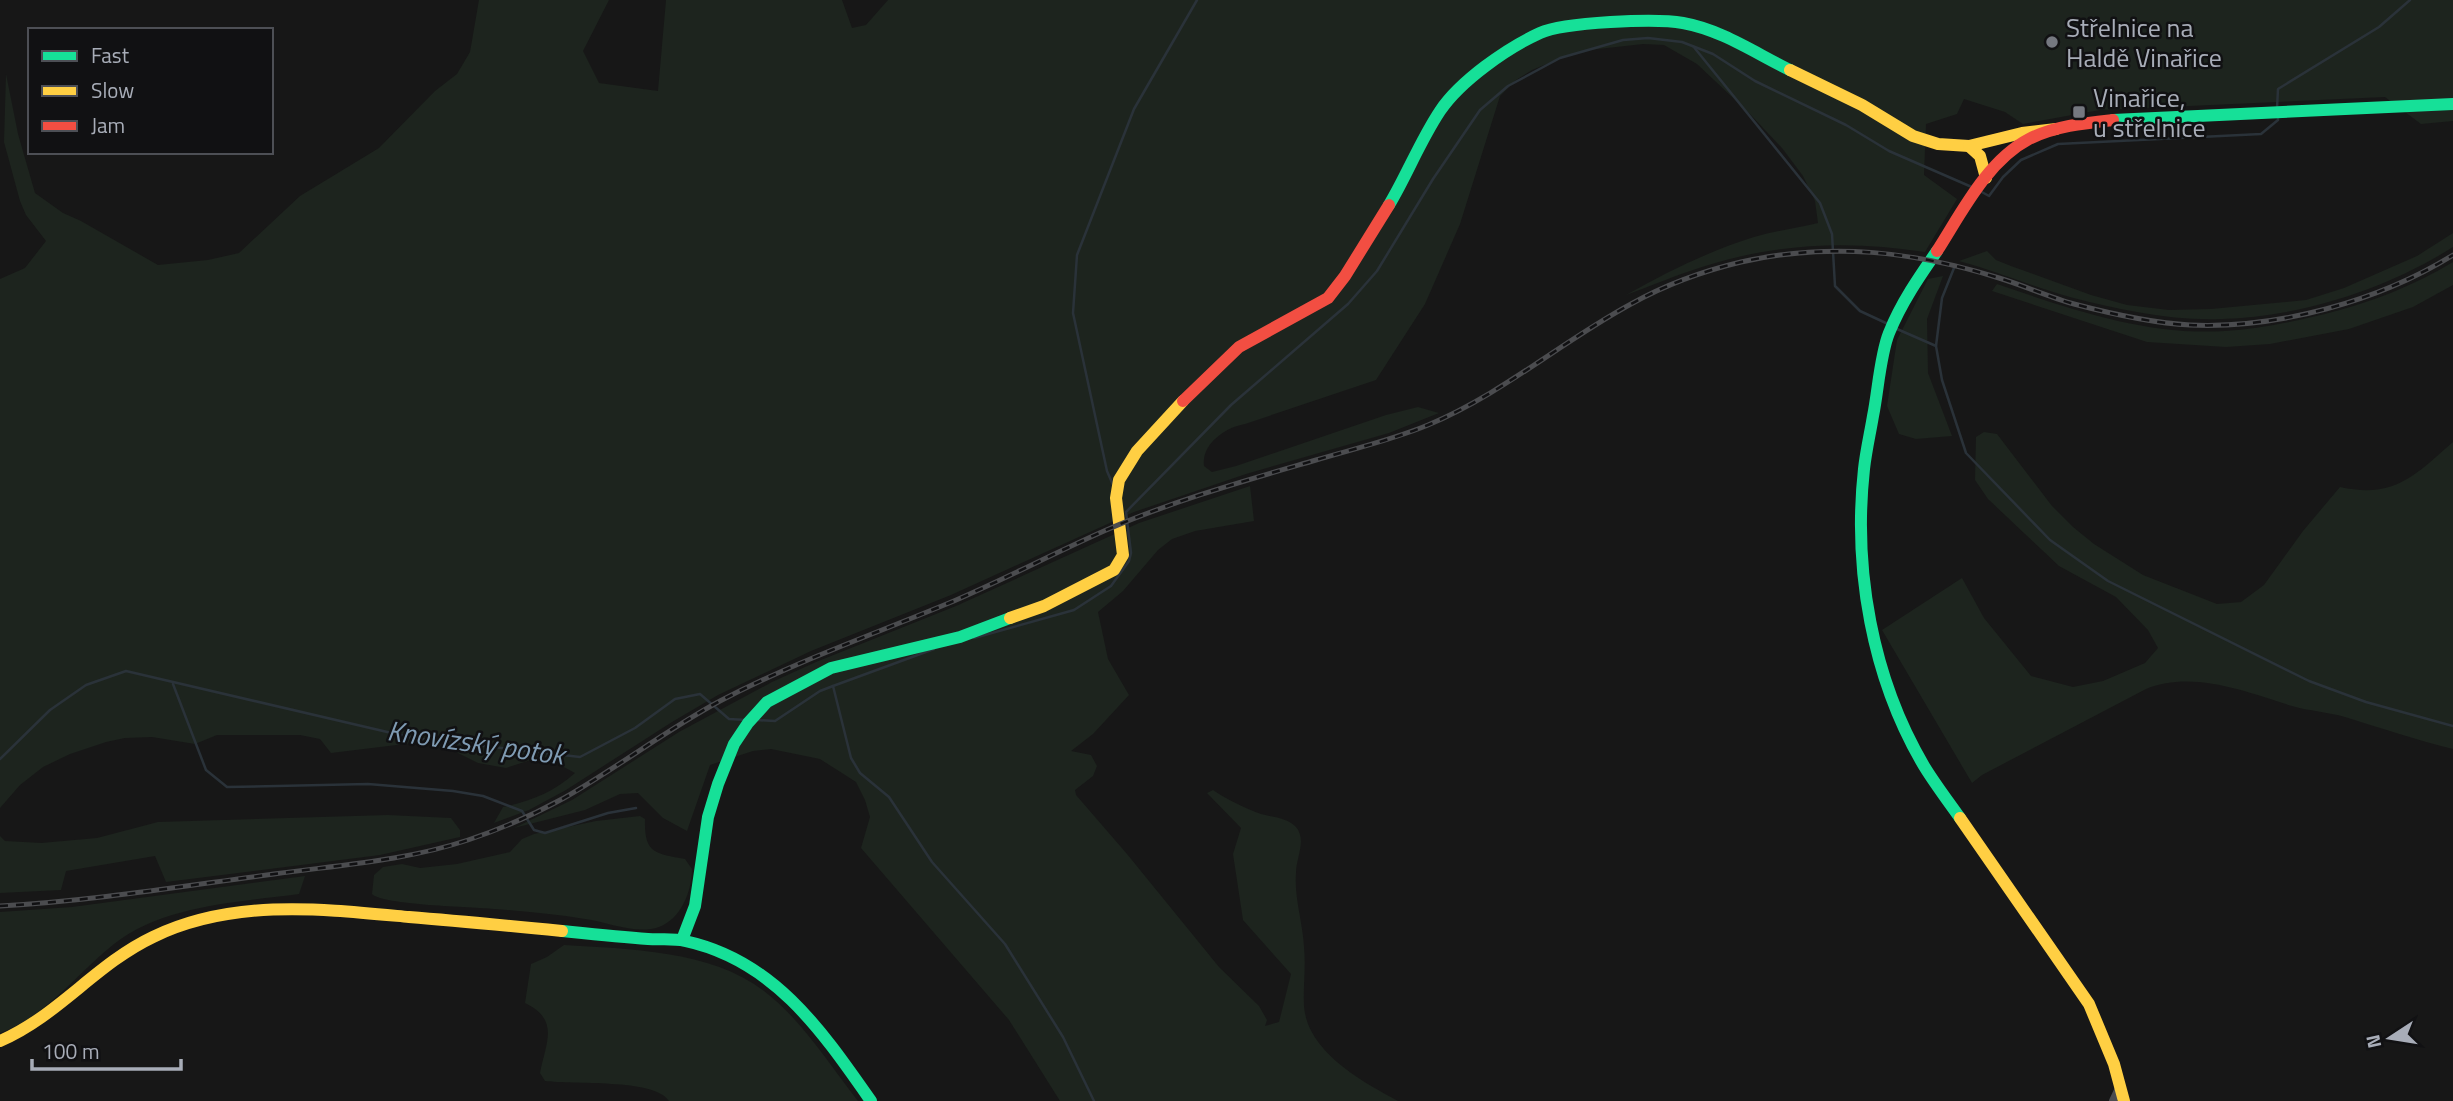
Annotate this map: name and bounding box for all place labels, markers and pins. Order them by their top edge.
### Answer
place label: Střelnice na Haldě Vinařice [2066,8,2222,77]
marker: Střelnice na Haldě Vinařice [2044,34,2060,50]
place label: Vinařice, u střelnice [2093,78,2206,147]
marker: Vinařice, u střelnice [2071,104,2087,120]

